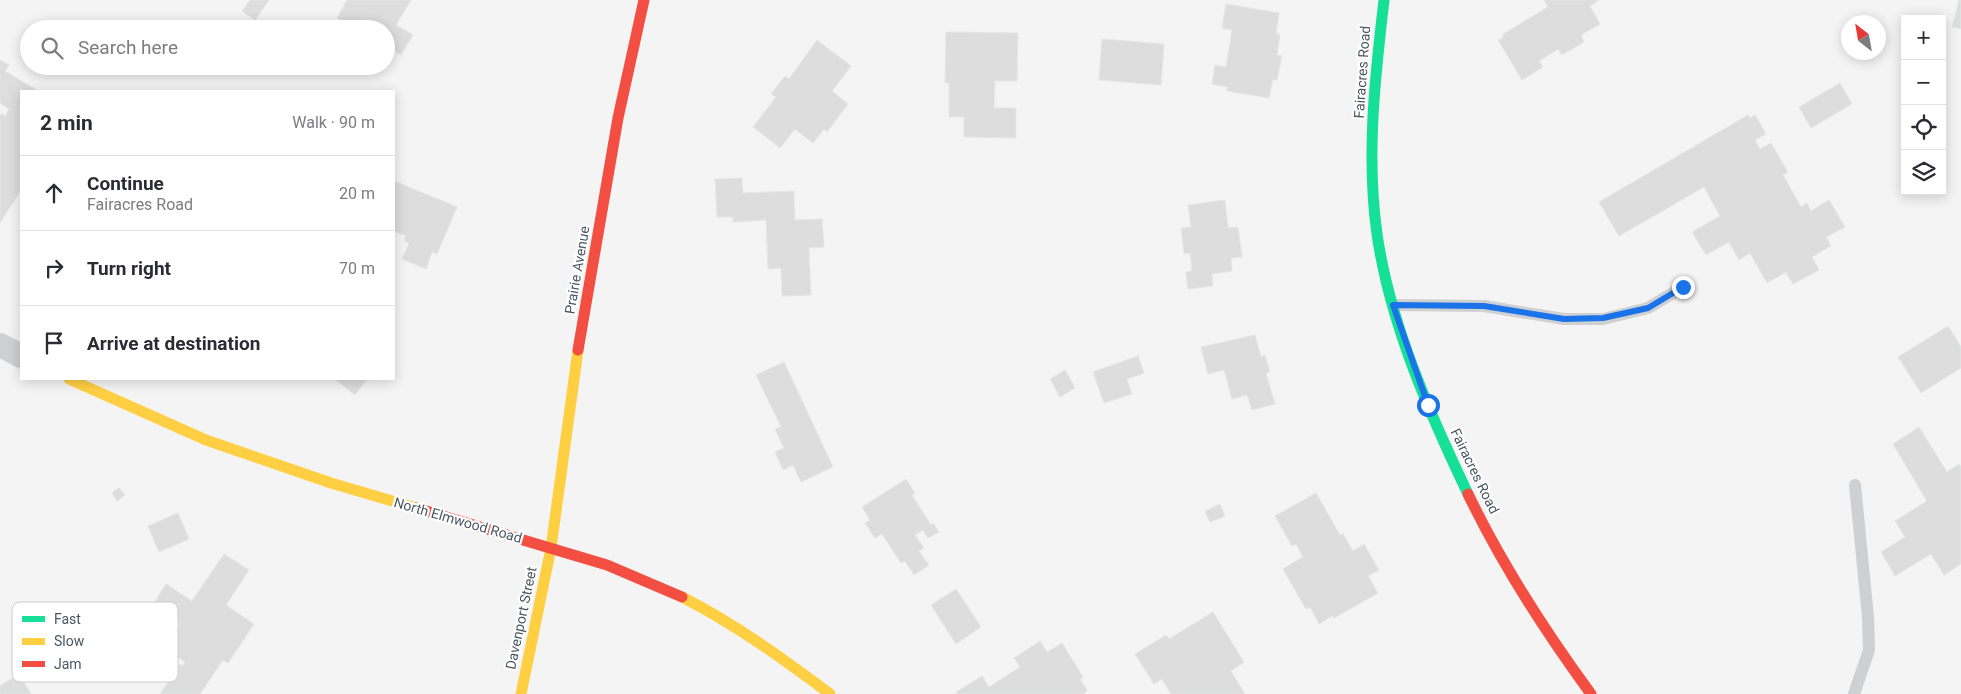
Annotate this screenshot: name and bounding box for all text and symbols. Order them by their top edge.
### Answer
north arrow [1841,15,1886,60]
map controls [1901,15,1946,195]
button: + [1901,15,1946,60]
search box [20,20,395,75]
street label: Fairacres Road [1351,25,1373,119]
icon: search [38,34,66,62]
text: Search here [78,36,178,59]
button: − [1901,60,1946,105]
button: locate [1901,105,1946,150]
text: 2 min [40,111,93,135]
text: Walk · 90 m [292,113,375,132]
button: layers [1901,150,1946,195]
text: Continue [87,172,164,195]
icon: ahead [40,179,68,207]
text: 20 m [339,184,375,203]
text: Fairacres Road [87,195,193,214]
street label: Prairie Avenue [561,225,593,315]
icon: right [40,254,68,282]
text: Turn right [87,257,171,280]
text: 70 m [339,259,375,278]
route end [1672,276,1695,299]
icon: arrive [40,329,68,357]
text: Arrive at destination [87,332,260,355]
route start [1417,394,1440,417]
street label: Fairacres Road [1447,426,1503,516]
street label: North Elmwood Road [392,494,524,546]
street label: Davenport Street [502,565,540,671]
legend [12,602,178,682]
text: Fast [54,611,81,627]
text: Slow [54,633,85,649]
text: Jam [54,656,82,672]

